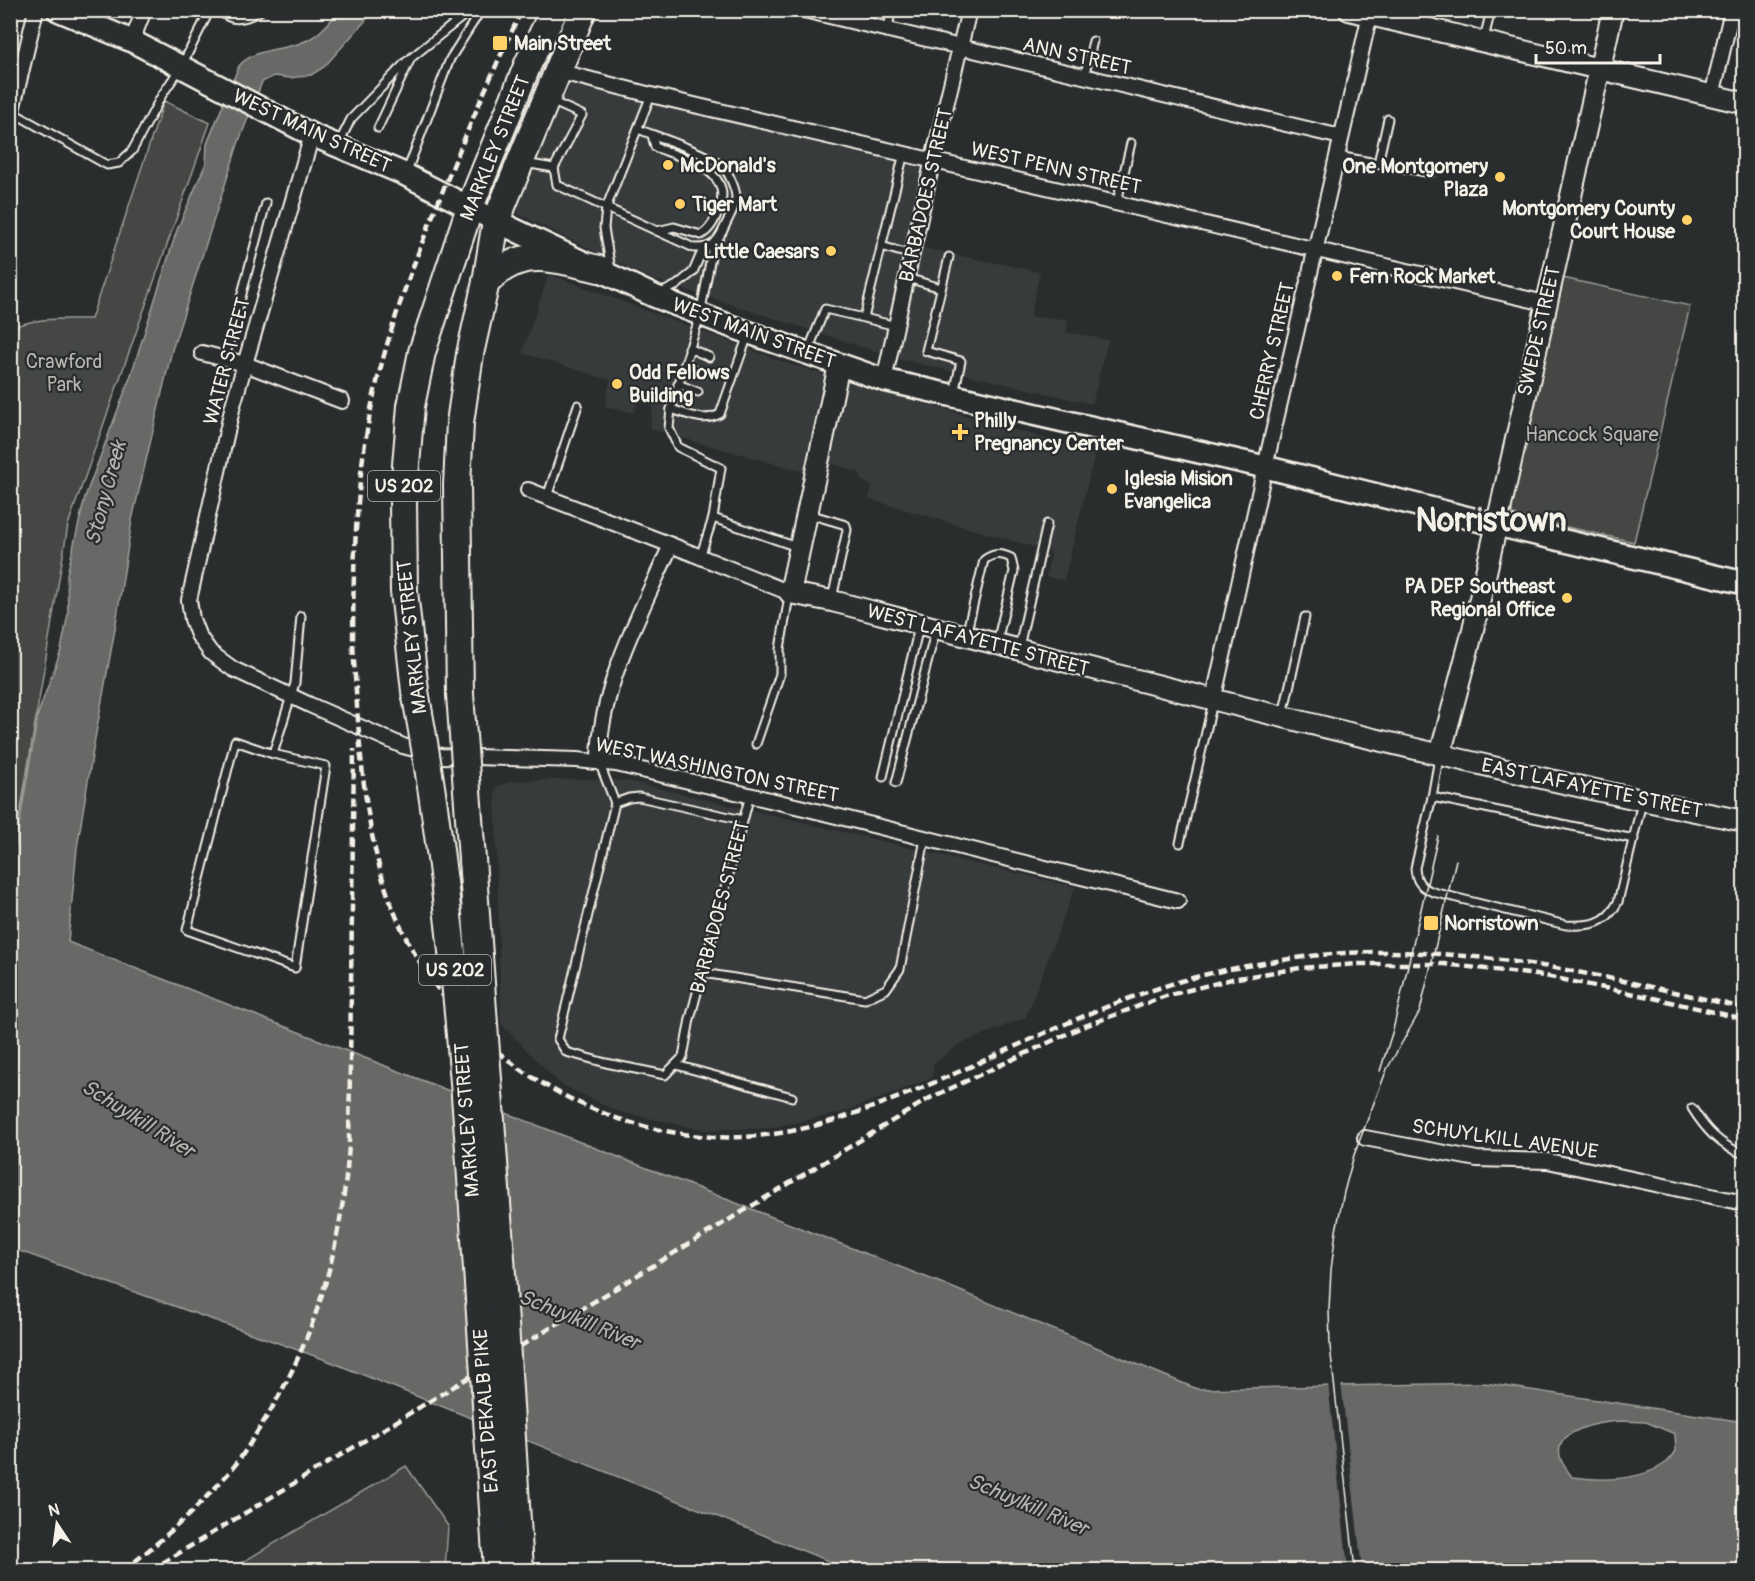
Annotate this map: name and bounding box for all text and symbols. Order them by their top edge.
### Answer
scale bar [1536,27,1660,65]
place label: Main Street [514,31,612,56]
street label: ANN STREET [1020,31,1134,81]
marker: Main Street [491,34,509,52]
text: 50 m [1545,37,1587,60]
street label: MARKLEY STREET [454,72,536,224]
street label: WEST MAIN STREET [229,83,395,179]
street label: BARBADOES STREET [894,105,958,285]
street label: WEST PENN STREET [968,136,1144,200]
place label: McDonald's [680,153,776,178]
place label: One Montgomery Plaza [1342,154,1488,202]
marker: McDonald's [661,158,675,172]
marker: One Montgomery Plaza [1493,170,1507,184]
place label: Tiger Mart [691,192,778,217]
place label: Montgomery County Court House [1502,196,1676,244]
marker: Tiger Mart [673,197,687,211]
marker: Montgomery County Court House [1680,213,1694,227]
place label: Little Caesars [703,239,819,264]
marker: Little Caesars [824,244,838,258]
place label: Fern Rock Market [1349,264,1496,289]
street label: SWEDE STREET [1512,264,1566,398]
marker: Fern Rock Market [1330,269,1344,283]
street label: CHERRY STREET [1244,280,1300,422]
street label: WEST MAIN STREET [669,292,839,374]
street label: WATER STREET [198,295,256,427]
park label: Crawford Park [26,349,102,397]
place label: Odd Fellows Building [629,360,729,408]
marker: Odd Fellows Building [610,377,624,391]
place label: Philly Pregnancy Center [974,408,1125,456]
park label: Hancock Square [1525,422,1659,447]
marker: Philly Pregnancy Center [951,423,969,441]
water label: Stony Creek [79,436,133,548]
place label: Iglesia Mision Evangelica [1124,466,1233,514]
road number: US 202 [368,471,440,501]
marker: Iglesia Mision Evangelica [1105,482,1119,496]
district label: Norristown [1415,501,1567,541]
street label: MARKLEY STREET [391,559,433,715]
place label: PA DEP Southeast Regional Office [1404,574,1556,622]
marker: PA DEP Southeast Regional Office [1560,591,1574,605]
street label: WEST LAFAYETTE STREET [864,598,1092,682]
street label: WEST WASHINGTON STREET [593,732,841,808]
street label: EAST LAFAYETTE STREET [1479,752,1705,824]
street label: BARBADOES STREET [685,818,755,996]
place label: Norristown [1444,911,1538,936]
marker: Norristown [1422,914,1440,932]
road number: US 202 [419,955,491,985]
street label: MARKLEY STREET [449,1042,485,1198]
water label: Schuylkill River [76,1074,202,1166]
street label: SCHUYLKILL AVENUE [1410,1114,1600,1164]
water label: Schuylkill River [515,1283,646,1357]
street label: EAST DEKALB PIKE [468,1328,504,1494]
water label: Schuylkill River [964,1468,1095,1543]
north arrow [27,1494,87,1554]
text: N [46,1499,62,1521]

